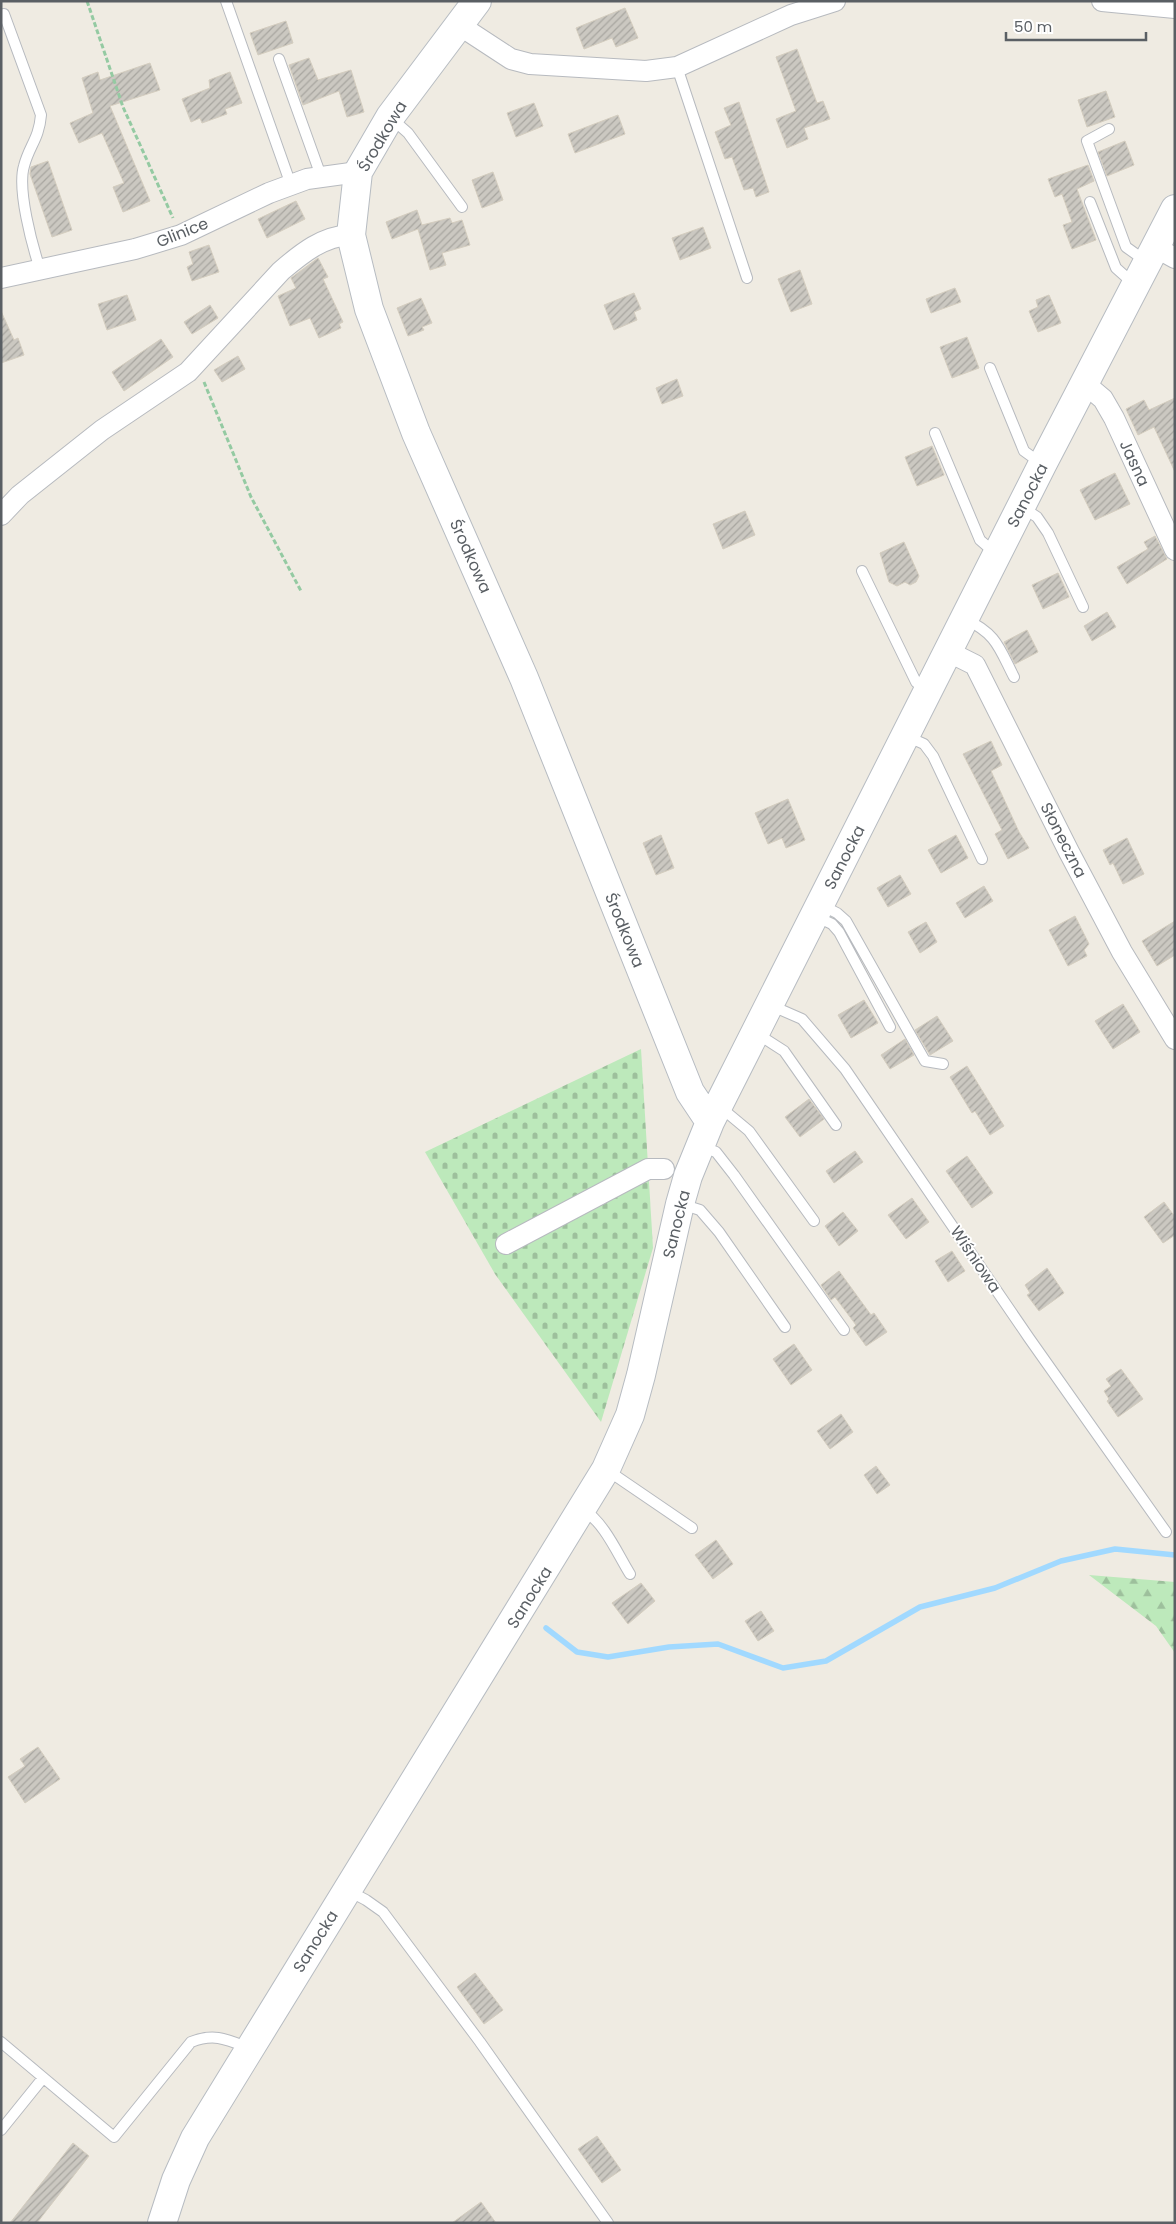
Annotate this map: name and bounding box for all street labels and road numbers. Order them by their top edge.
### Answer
street label: Środkowa [352,97,413,176]
street label: Glinice [153,212,212,253]
street label: Jasna [1114,436,1155,490]
street label: Sanocka [1001,459,1053,531]
street label: Środkowa [444,516,497,597]
street label: Słoneczna [1035,799,1092,882]
street label: Sanocka [818,821,870,893]
street label: Środkowa [599,889,650,971]
street label: Sanocka [657,1188,696,1261]
street label: Wiśniowa [945,1221,1006,1297]
street label: Sanocka [501,1562,558,1633]
street label: Sanocka [287,1906,344,1977]

